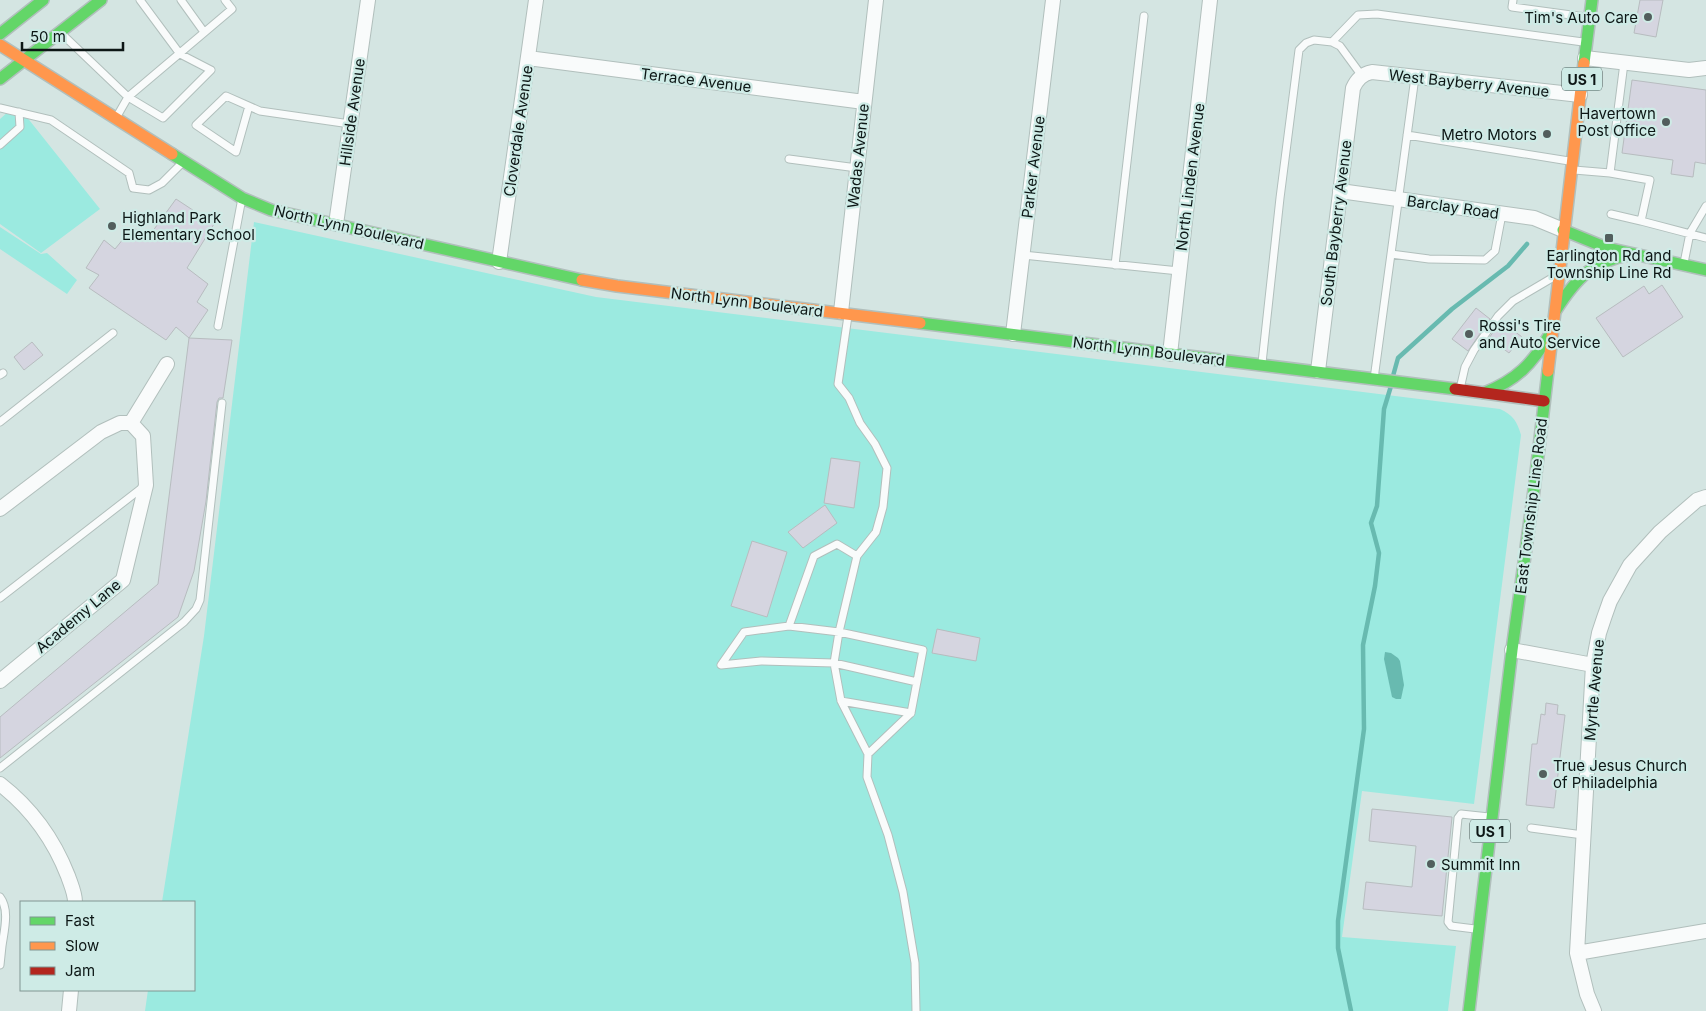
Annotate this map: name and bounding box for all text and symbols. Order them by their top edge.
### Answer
place label: Tim's Auto Care [1524,8,1638,27]
marker: Tim's Auto Care [1642,11,1654,23]
scale bar [22,20,124,52]
text: 50 m [30,27,66,46]
street label: Hillside Avenue [335,57,369,167]
street label: Cloverdale Avenue [499,64,537,198]
street label: Terrace Avenue [640,64,752,96]
street label: West Bayberry Avenue [1388,65,1550,101]
road number: US 1 [1562,68,1602,90]
street label: North Linden Avenue [1172,102,1208,252]
street label: Wadas Avenue [843,103,873,209]
place label: Havertown Post Office [1578,104,1656,140]
street label: Parker Avenue [1017,115,1049,219]
marker: Havertown Post Office [1660,116,1672,128]
place label: Metro Motors [1441,125,1537,144]
marker: Metro Motors [1541,128,1553,140]
street label: South Bayberry Avenue [1316,139,1356,307]
street label: Barclay Road [1406,191,1500,223]
street label: North Lynn Boulevard [272,201,426,253]
place label: Highland Park Elementary School [122,208,255,244]
marker: Highland Park Elementary School [106,220,118,232]
marker: Earlington Rd and Township Line Rd [1603,232,1615,244]
place label: Earlington Rd and Township Line Rd [1547,246,1671,282]
street label: North Lynn Boulevard [670,283,824,321]
place label: Rossi's Tire and Auto Service [1479,316,1601,352]
marker: Rossi's Tire and Auto Service [1463,328,1475,340]
street label: North Lynn Boulevard [1072,332,1226,370]
street label: East Township Line Road [1511,417,1551,595]
street label: Academy Lane [31,575,125,657]
street label: Myrtle Avenue [1580,638,1608,742]
place label: True Jesus Church of Philadelphia [1553,756,1687,792]
marker: True Jesus Church of Philadelphia [1537,768,1549,780]
road number: US 1 [1470,819,1510,842]
place label: Summit Inn [1441,855,1520,874]
marker: Summit Inn [1425,858,1437,870]
legend [20,901,195,991]
text: Fast [65,911,95,930]
text: Slow [65,936,99,955]
text: Jam [65,961,95,980]

